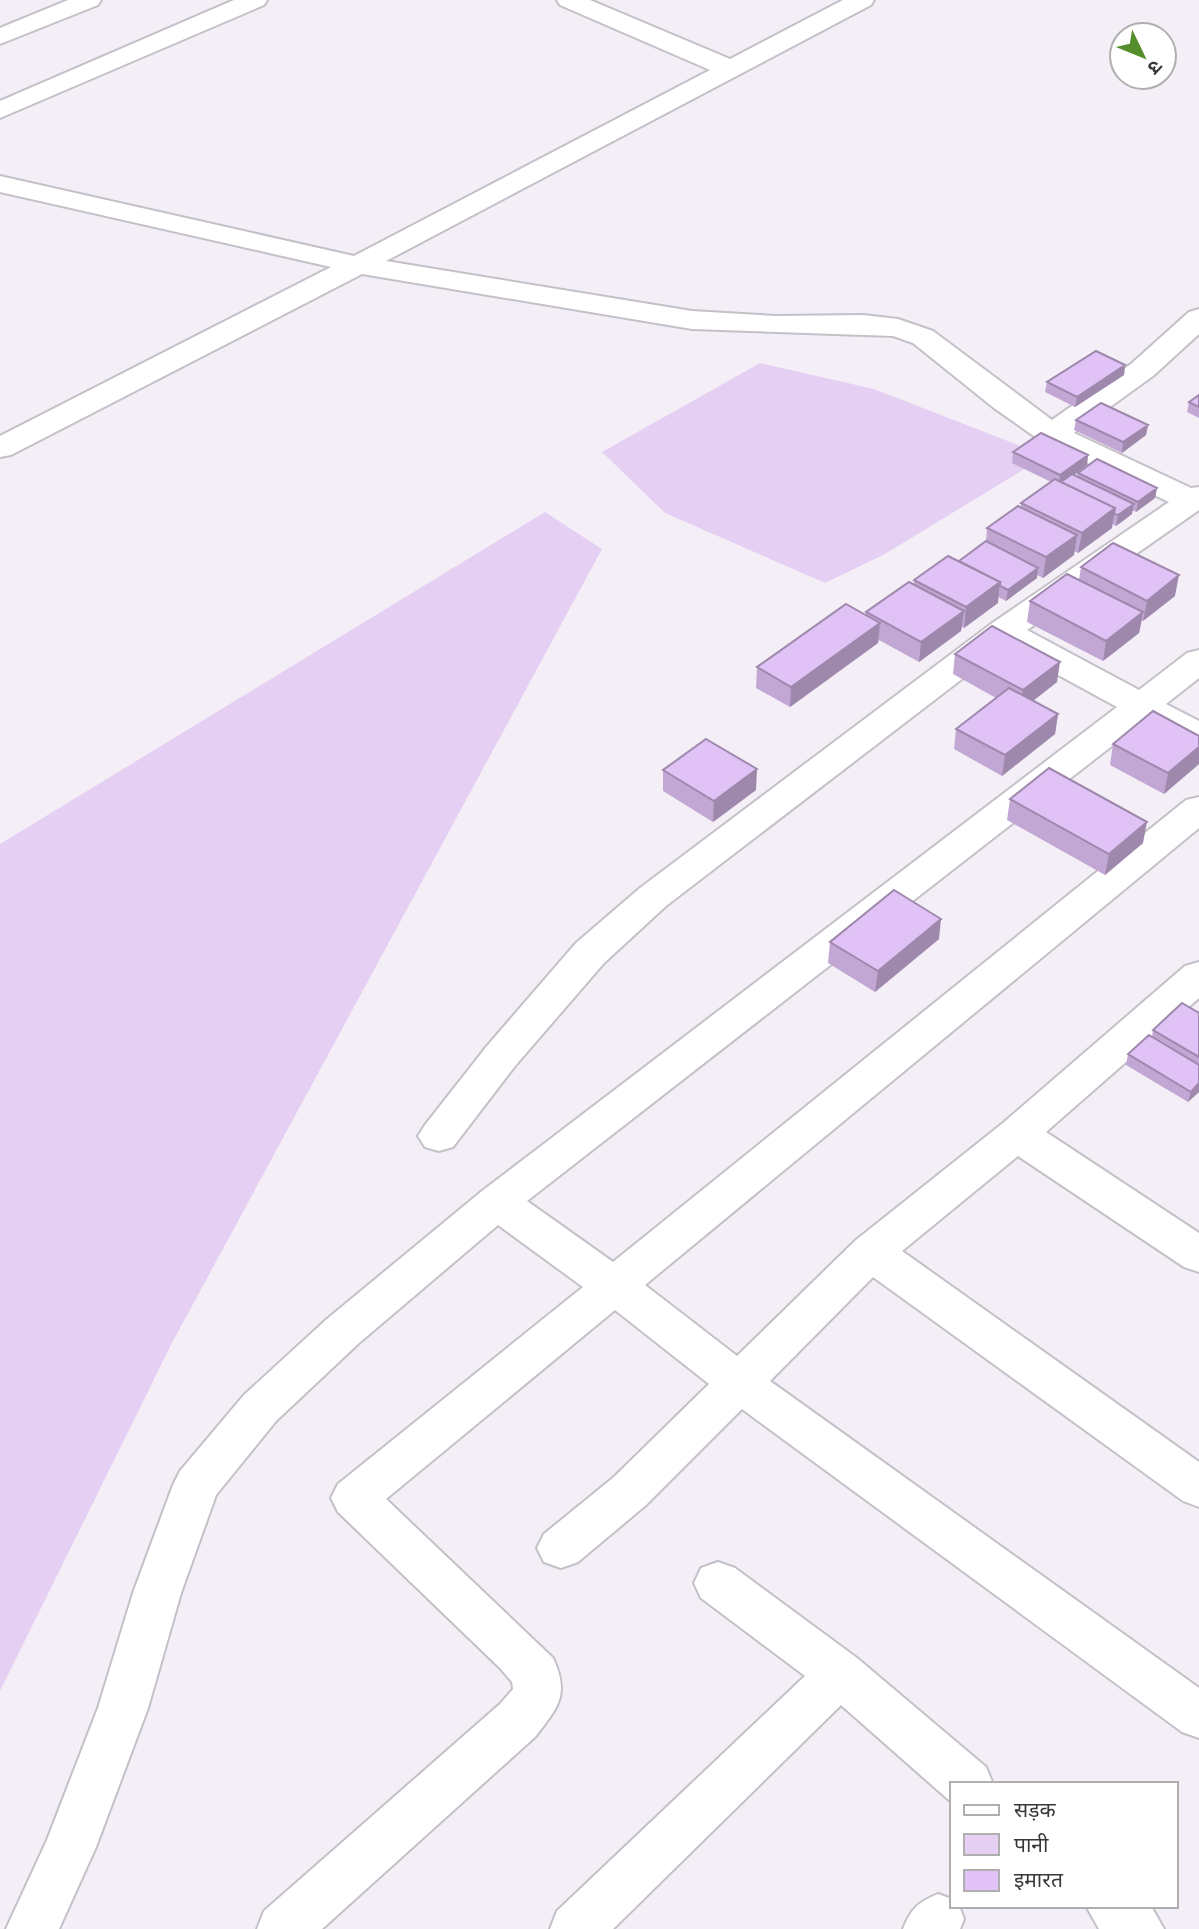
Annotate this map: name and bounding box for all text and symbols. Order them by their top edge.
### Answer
north arrow [1108,21,1178,91]
text: उ [1142,55,1170,83]
legend [950,1782,1178,1908]
text: सड़क [1014,1792,1056,1823]
text: पानी [1014,1827,1049,1858]
text: इमारत [1014,1862,1064,1893]

